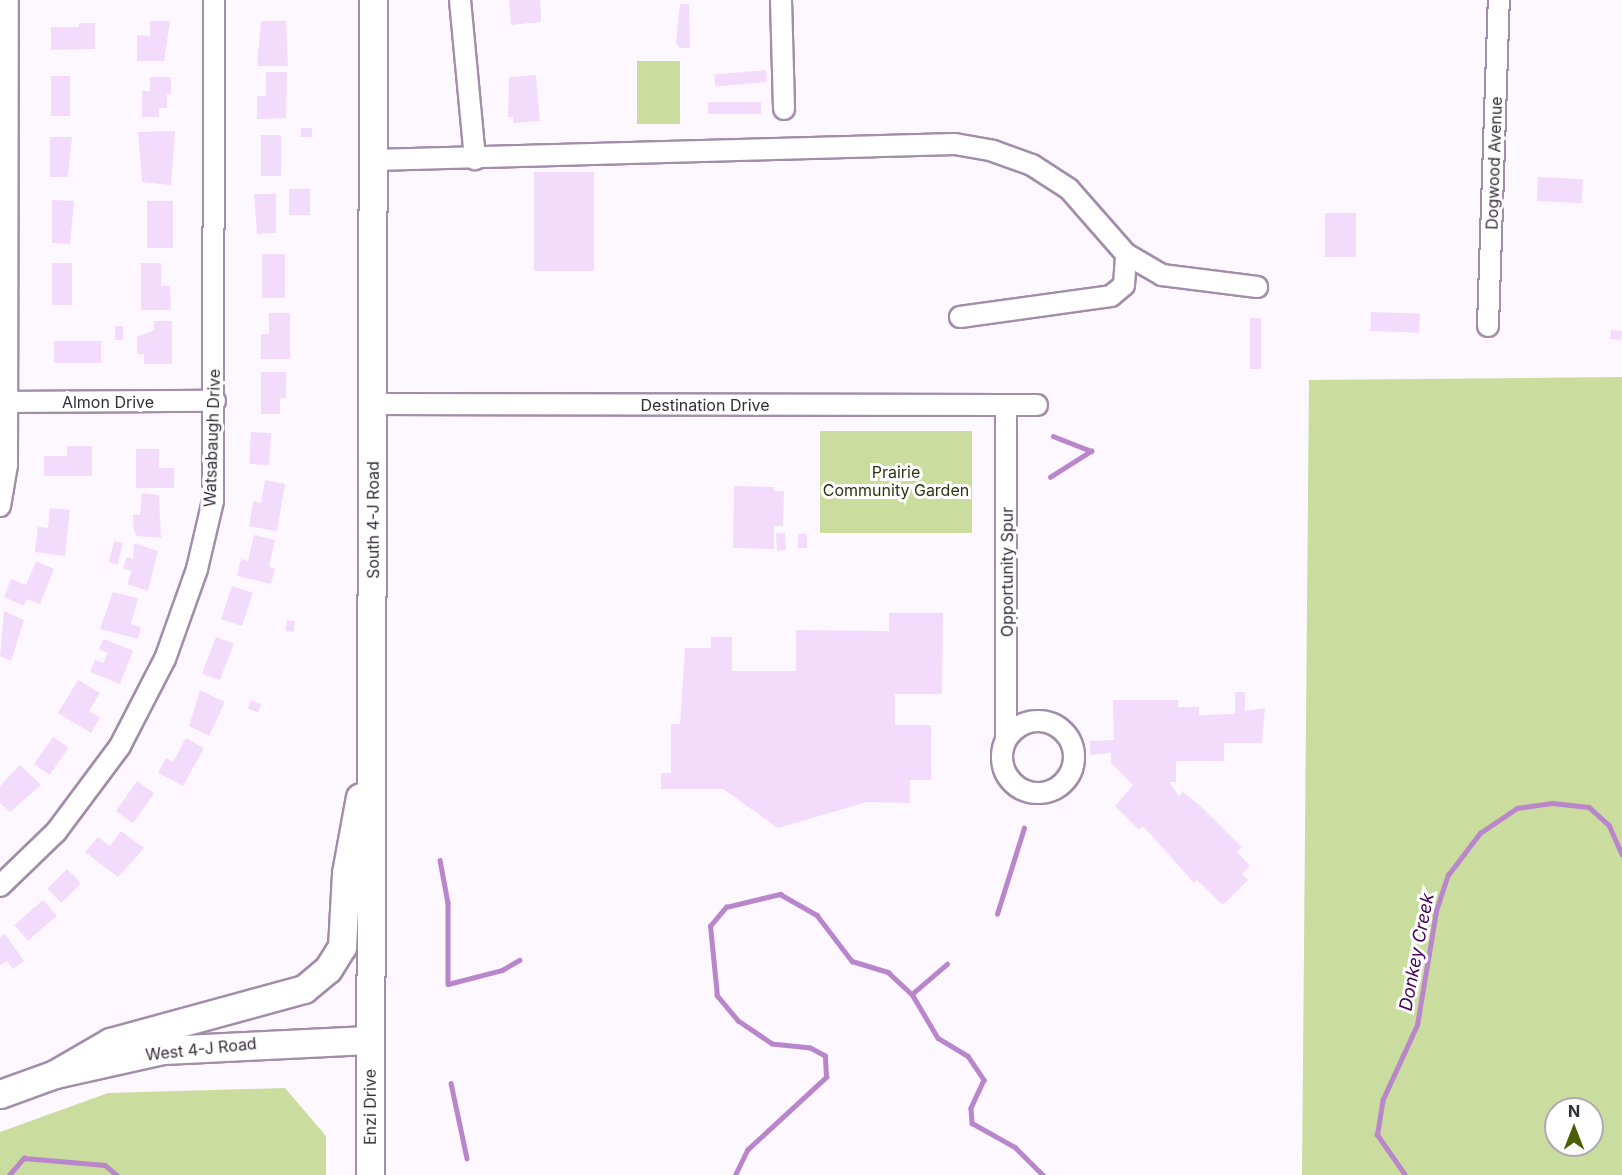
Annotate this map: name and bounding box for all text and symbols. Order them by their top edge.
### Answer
street label: Dogwood Avenue [1482,96,1506,230]
street label: Watsabaugh Drive [200,369,224,507]
street label: Almon Drive [62,392,154,412]
street label: Destination Drive [640,395,770,415]
street label: South 4-J Road [363,461,383,579]
park label: Prairie Community Garden [823,462,969,500]
street label: Opportunity Spur [997,507,1017,637]
water label: Donkey Creek [1395,891,1439,1013]
street label: West 4-J Road [144,1034,258,1064]
street label: Enzi Drive [360,1069,380,1145]
north arrow [1544,1097,1604,1157]
text: N [1568,1101,1580,1121]

